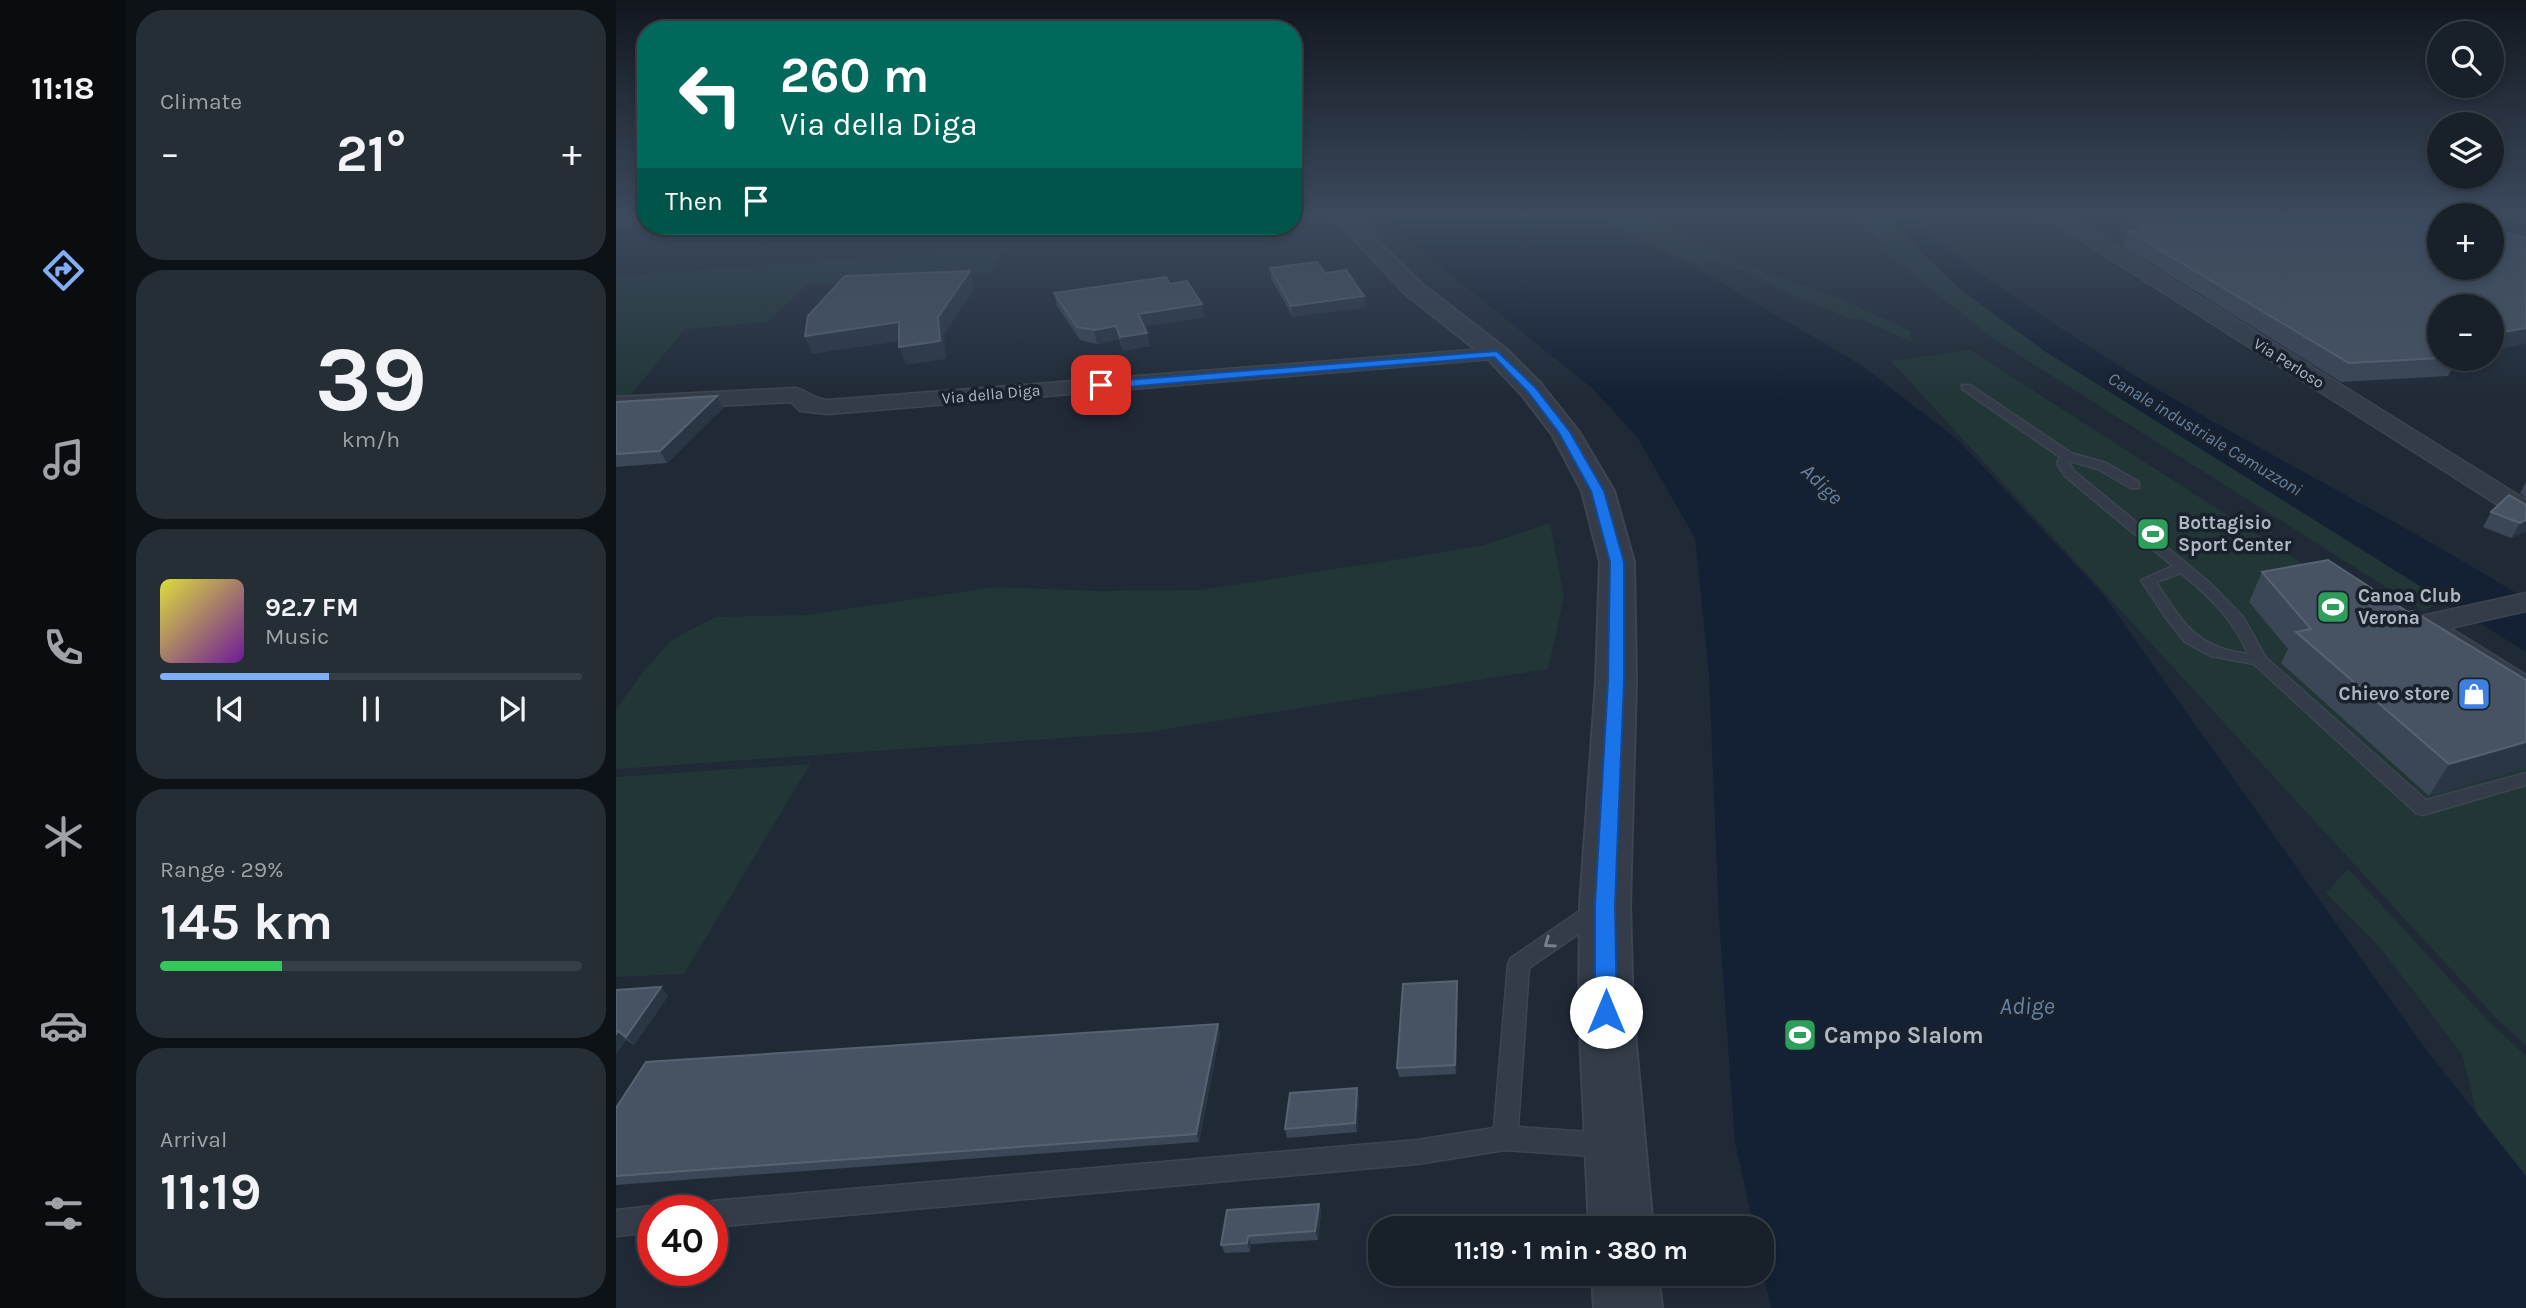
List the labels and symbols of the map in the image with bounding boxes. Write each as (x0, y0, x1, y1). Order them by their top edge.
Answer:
street label: Via Perloso (2250, 334, 2328, 392)
pin (1071, 355, 1131, 415)
water label: Canale industriale Camuzzoni (2104, 367, 2306, 501)
street label: Via della Diga (941, 380, 1041, 408)
water label: Adige (1796, 459, 1848, 510)
place label: Bottagisio Sport Center (2178, 512, 2292, 556)
sports icon: Bottagisio Sport Center (2134, 515, 2172, 553)
place label: Canoa Club Verona (2358, 585, 2461, 629)
sports icon: Canoa Club Verona (2314, 588, 2352, 626)
shop icon: Chievo store (2455, 675, 2493, 713)
place label: Chievo store (2339, 683, 2450, 705)
one-way arrow (1544, 935, 1557, 947)
position arrow (1569, 975, 1643, 1049)
water label: Adige (1999, 992, 2055, 1020)
sports icon: Campo Slalom (1781, 1016, 1819, 1054)
place label: Campo Slalom (1824, 1022, 1984, 1049)
speed limit sign: 40 (637, 1195, 728, 1286)

